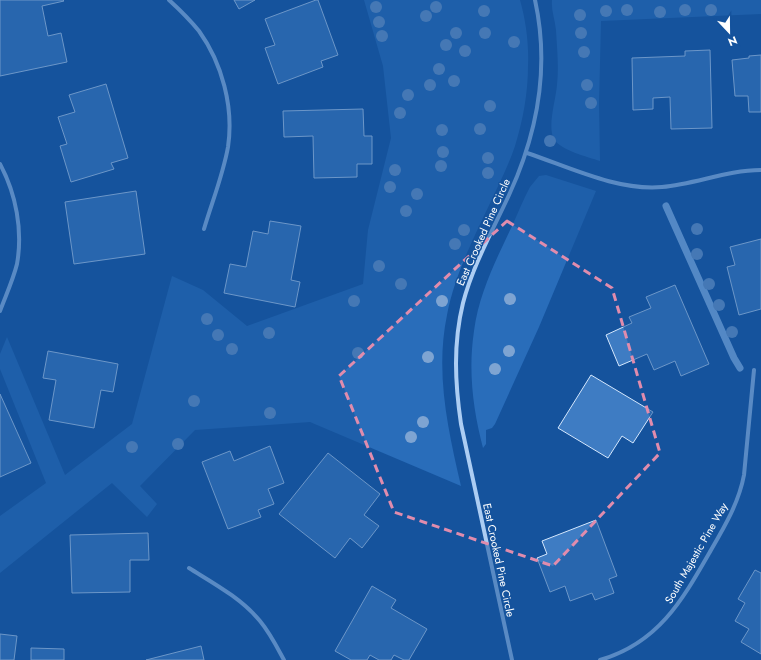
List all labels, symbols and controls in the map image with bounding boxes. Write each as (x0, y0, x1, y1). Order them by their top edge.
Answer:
north arrow (709, 12, 749, 52)
text: N (726, 32, 740, 50)
street label: East Crooked Pine Circle (452, 176, 514, 288)
street label: South Majestic Pine Way (661, 499, 732, 606)
street label: East Crooked Pine Circle (479, 502, 519, 619)

